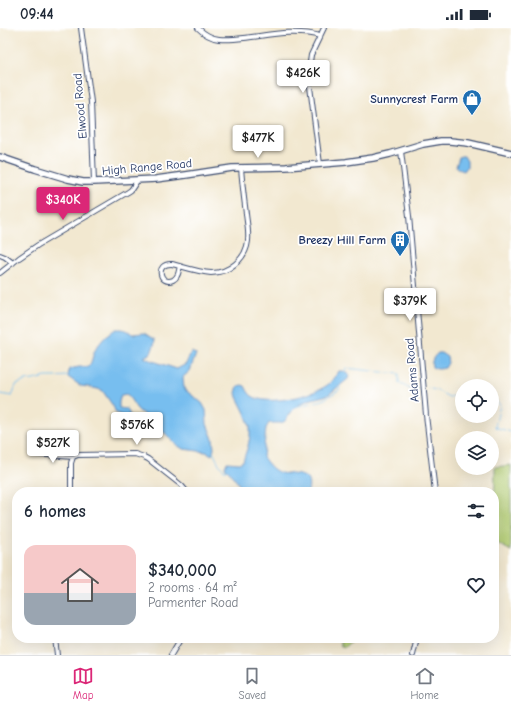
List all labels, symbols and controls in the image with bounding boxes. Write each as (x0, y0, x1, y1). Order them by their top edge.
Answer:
text: 09:44 (20, 5, 54, 23)
pin: $426K (275, 60, 331, 94)
text: $426K (286, 65, 320, 80)
street label: Elwood Road (70, 73, 90, 139)
shop icon: Sunnycrest Farm (461, 88, 483, 116)
place label: Sunnycrest Farm (370, 92, 458, 106)
pin: $477K (230, 125, 286, 159)
text: $477K (242, 130, 274, 145)
street label: High Range Road (101, 156, 193, 178)
pin: $340K (35, 187, 91, 221)
text: $340K (45, 192, 81, 207)
building icon: Breezy Hill Farm (389, 229, 411, 257)
place label: Breezy Hill Farm (299, 233, 386, 247)
pin: $379K (382, 288, 438, 322)
text: $379K (393, 293, 427, 308)
street label: Adams Road (402, 337, 422, 403)
map controls (455, 379, 499, 475)
button: locate (455, 379, 499, 423)
pin: $576K (109, 412, 165, 446)
text: $576K (120, 417, 154, 432)
pin: $527K (25, 430, 81, 464)
button: layers (455, 431, 499, 475)
text: $527K (36, 435, 70, 450)
icon: filters (465, 500, 487, 522)
text: 6 homes (24, 502, 86, 521)
icon: home (56, 561, 104, 609)
text: $340,000 (148, 561, 217, 580)
icon: heart (465, 574, 487, 596)
text: 2 rooms · 64 m² (148, 580, 237, 595)
text: Parmenter Road (148, 595, 238, 610)
tab: Map (72, 665, 94, 702)
tab: Saved (239, 665, 266, 702)
tab: Home (410, 665, 439, 702)

